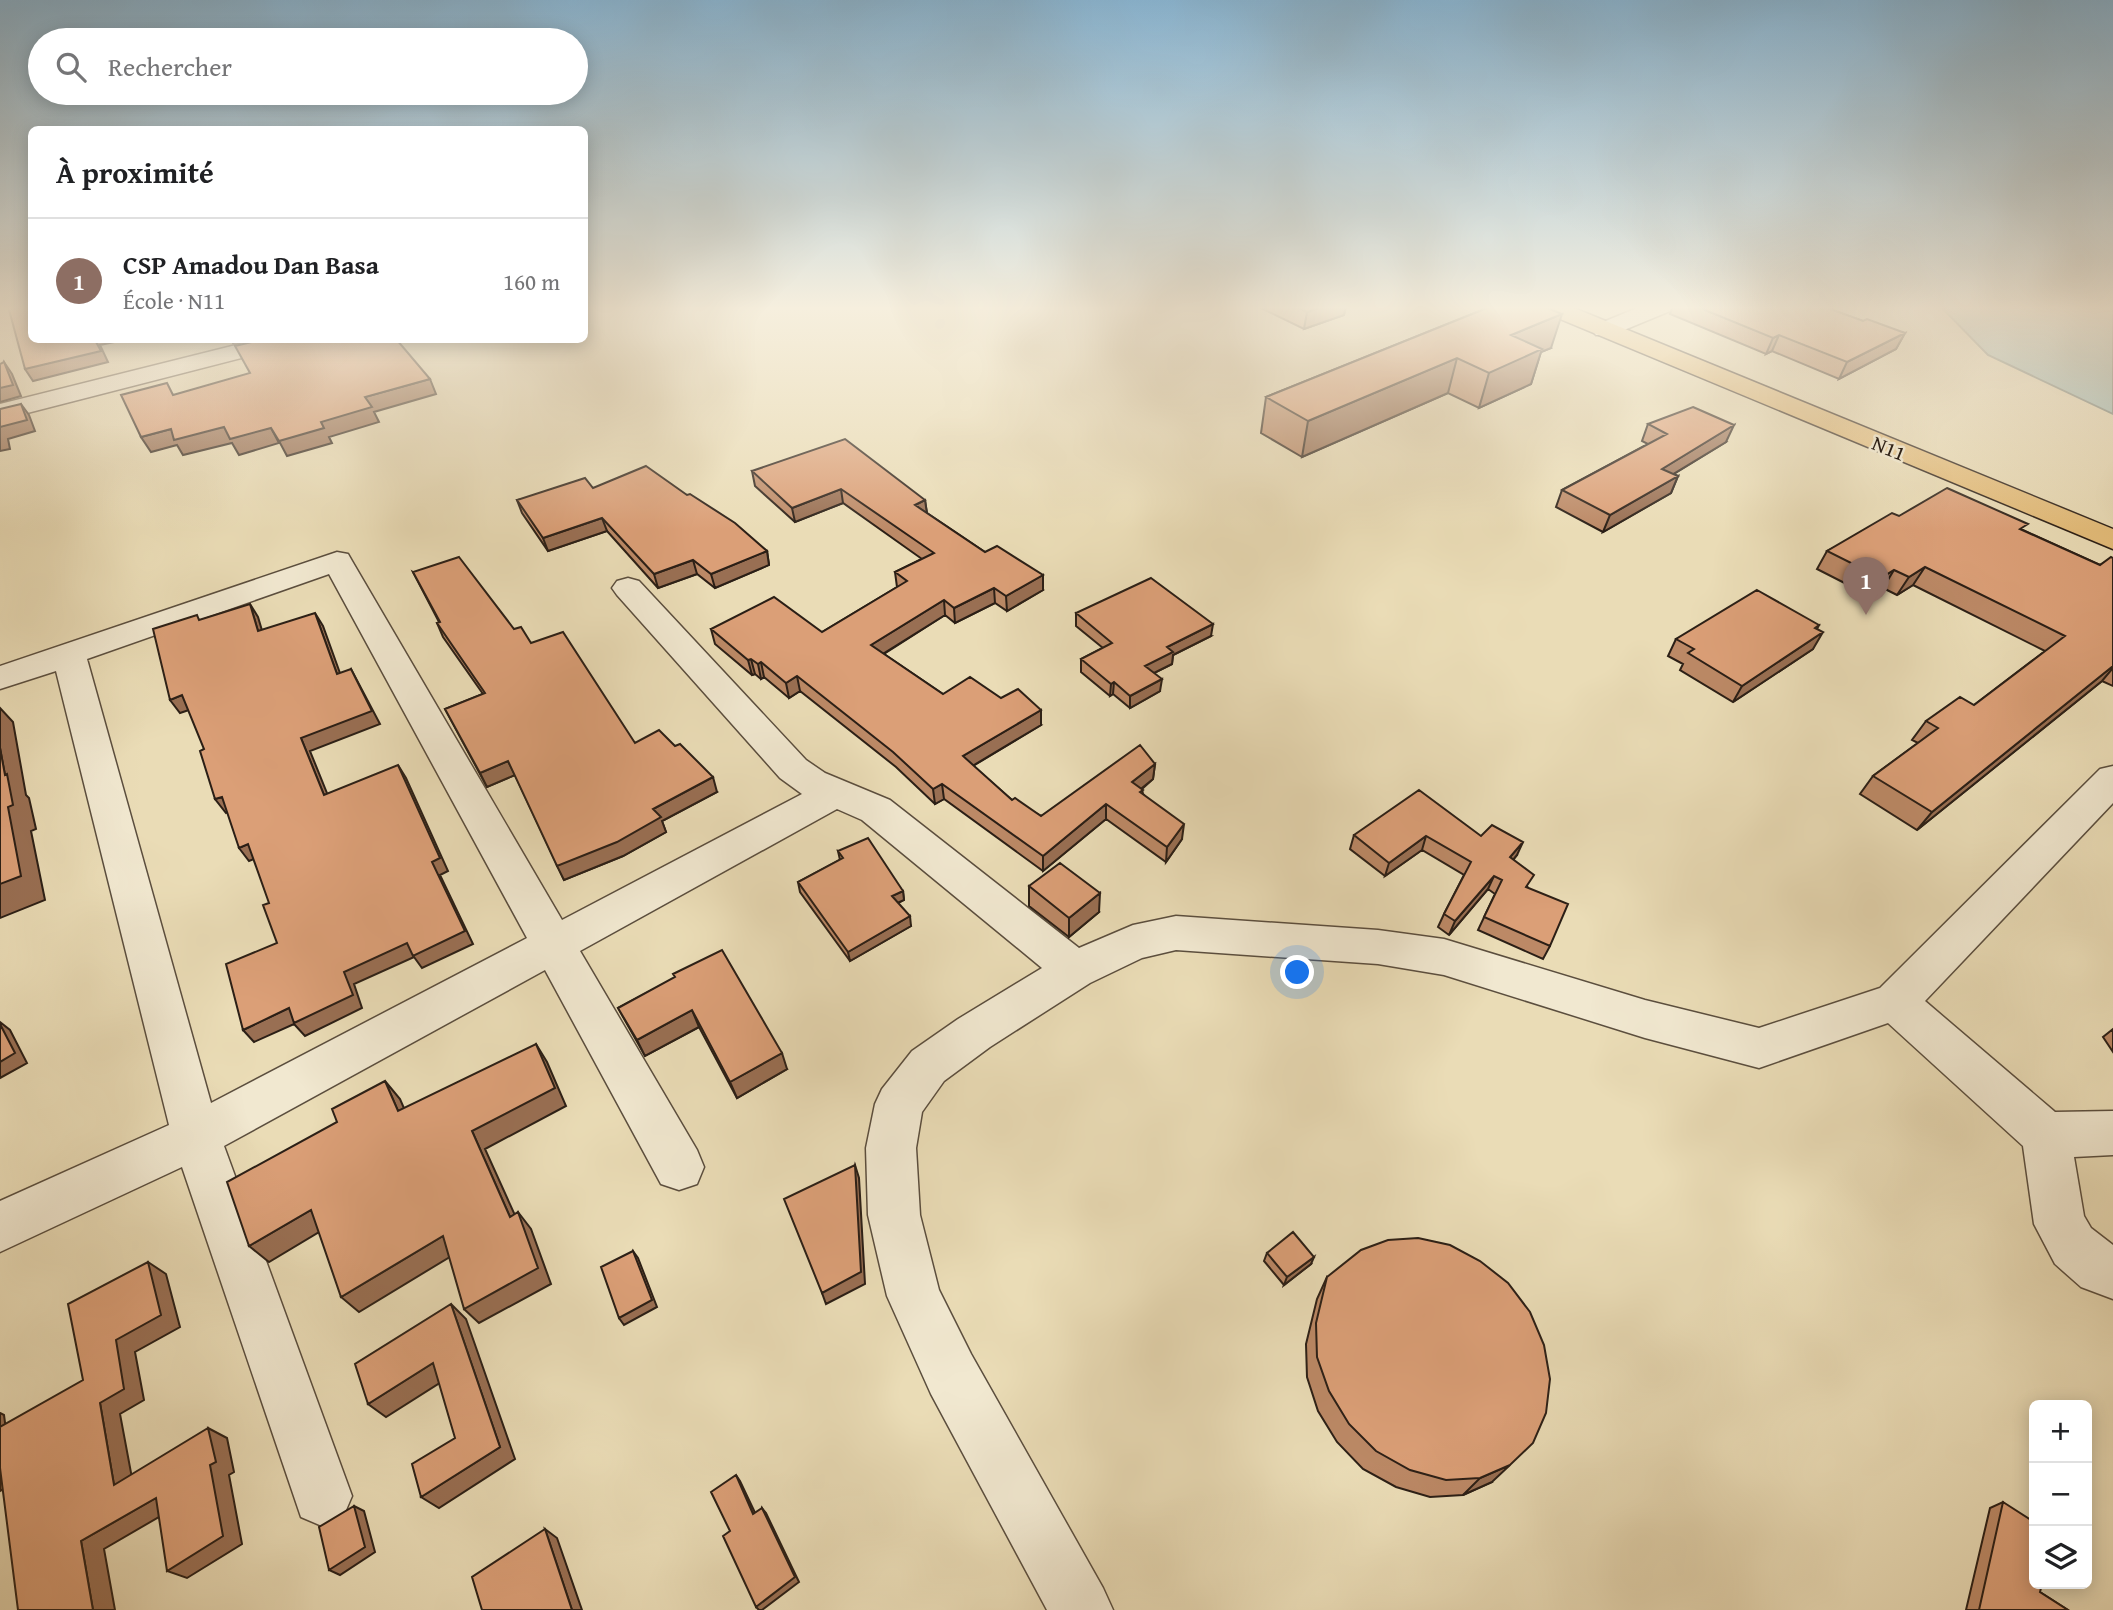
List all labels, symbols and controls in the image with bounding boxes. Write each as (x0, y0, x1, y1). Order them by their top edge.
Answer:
search box (28, 28, 588, 105)
text: Rechercher (108, 47, 232, 86)
icon: search (52, 48, 90, 86)
text: À proximité (56, 150, 214, 194)
text: CSP Amadou Dan Basa (123, 245, 379, 284)
text: 1 (73, 265, 85, 298)
text: 160 m (503, 265, 560, 298)
text: École · N11 (123, 284, 225, 317)
street label: N11 (1867, 427, 1911, 469)
pin: 1 (1843, 557, 1889, 615)
your location (1280, 955, 1314, 989)
map controls (2029, 1400, 2092, 1589)
button: + (2029, 1400, 2092, 1463)
button: − (2029, 1463, 2092, 1526)
button: layers (2029, 1526, 2092, 1589)

